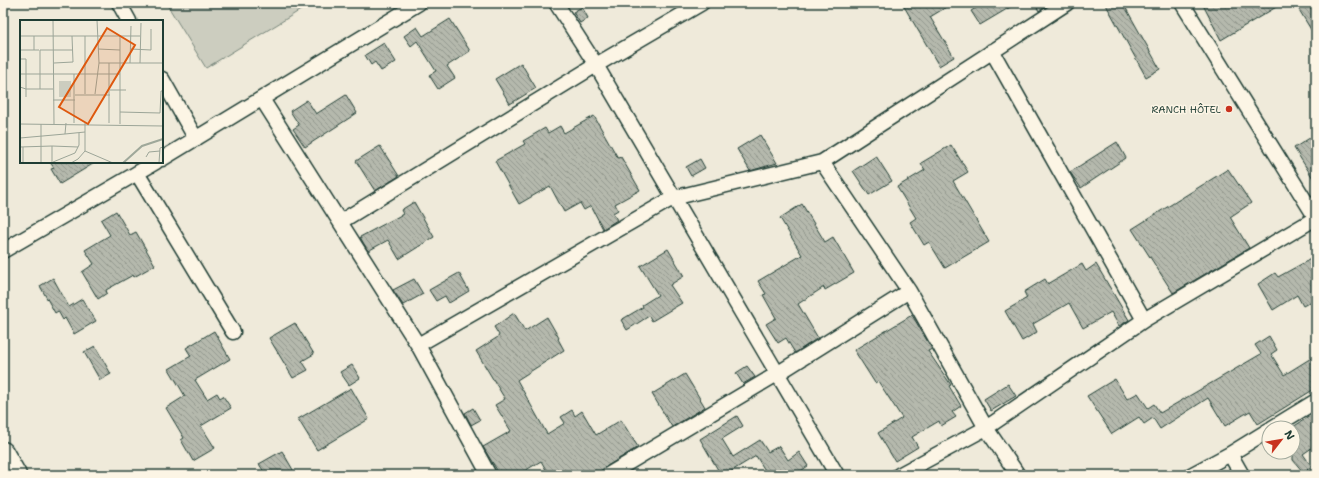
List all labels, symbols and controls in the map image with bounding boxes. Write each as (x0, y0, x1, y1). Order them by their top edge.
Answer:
inset map (20, 20, 163, 163)
place label: RANCH HÔTEL (1151, 103, 1221, 116)
marker: RANCH HÔTEL (1224, 104, 1234, 114)
north arrow (1261, 420, 1301, 460)
text: N (1280, 428, 1298, 443)

